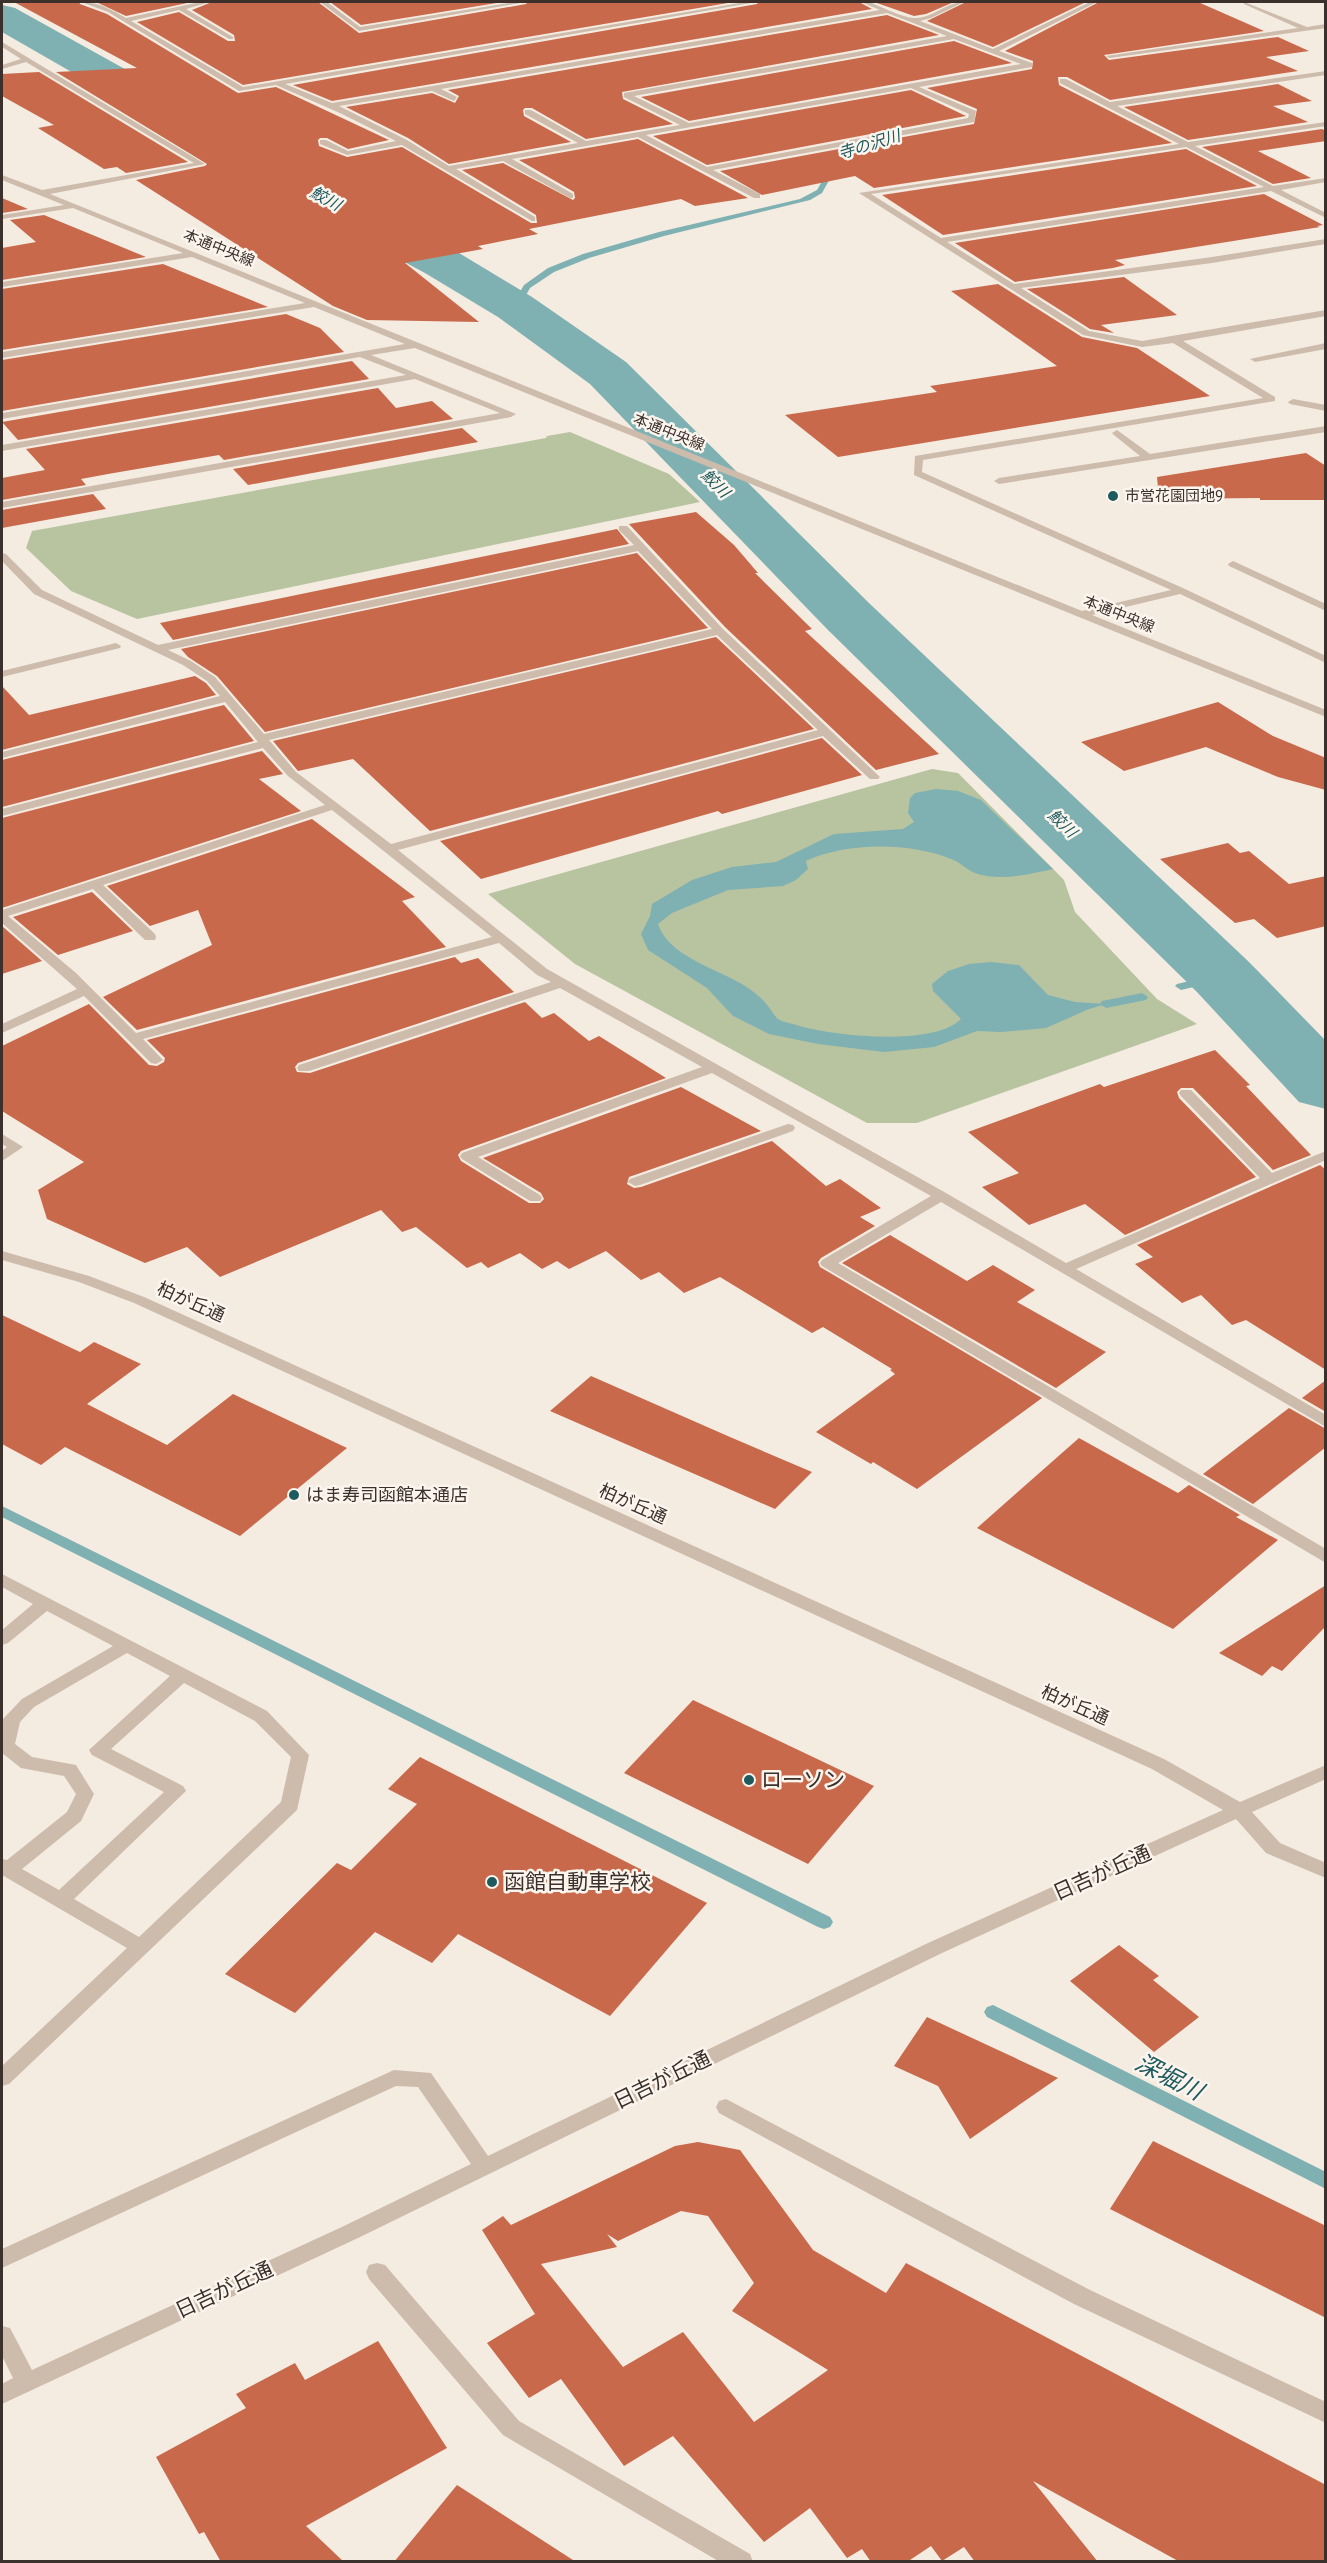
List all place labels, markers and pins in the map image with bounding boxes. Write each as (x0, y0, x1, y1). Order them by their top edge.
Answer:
place label: 市営花園団地9 (1125, 486, 1223, 505)
marker: 市営花園団地9 (1106, 489, 1120, 503)
place label: はま寿司函館本通店 (306, 1483, 468, 1506)
marker: はま寿司函館本通店 (287, 1488, 301, 1502)
place label: ローソン (761, 1766, 845, 1793)
marker: ローソン (742, 1773, 756, 1787)
place label: 函館自動車学校 (504, 1868, 651, 1895)
marker: 函館自動車学校 (485, 1875, 499, 1889)

